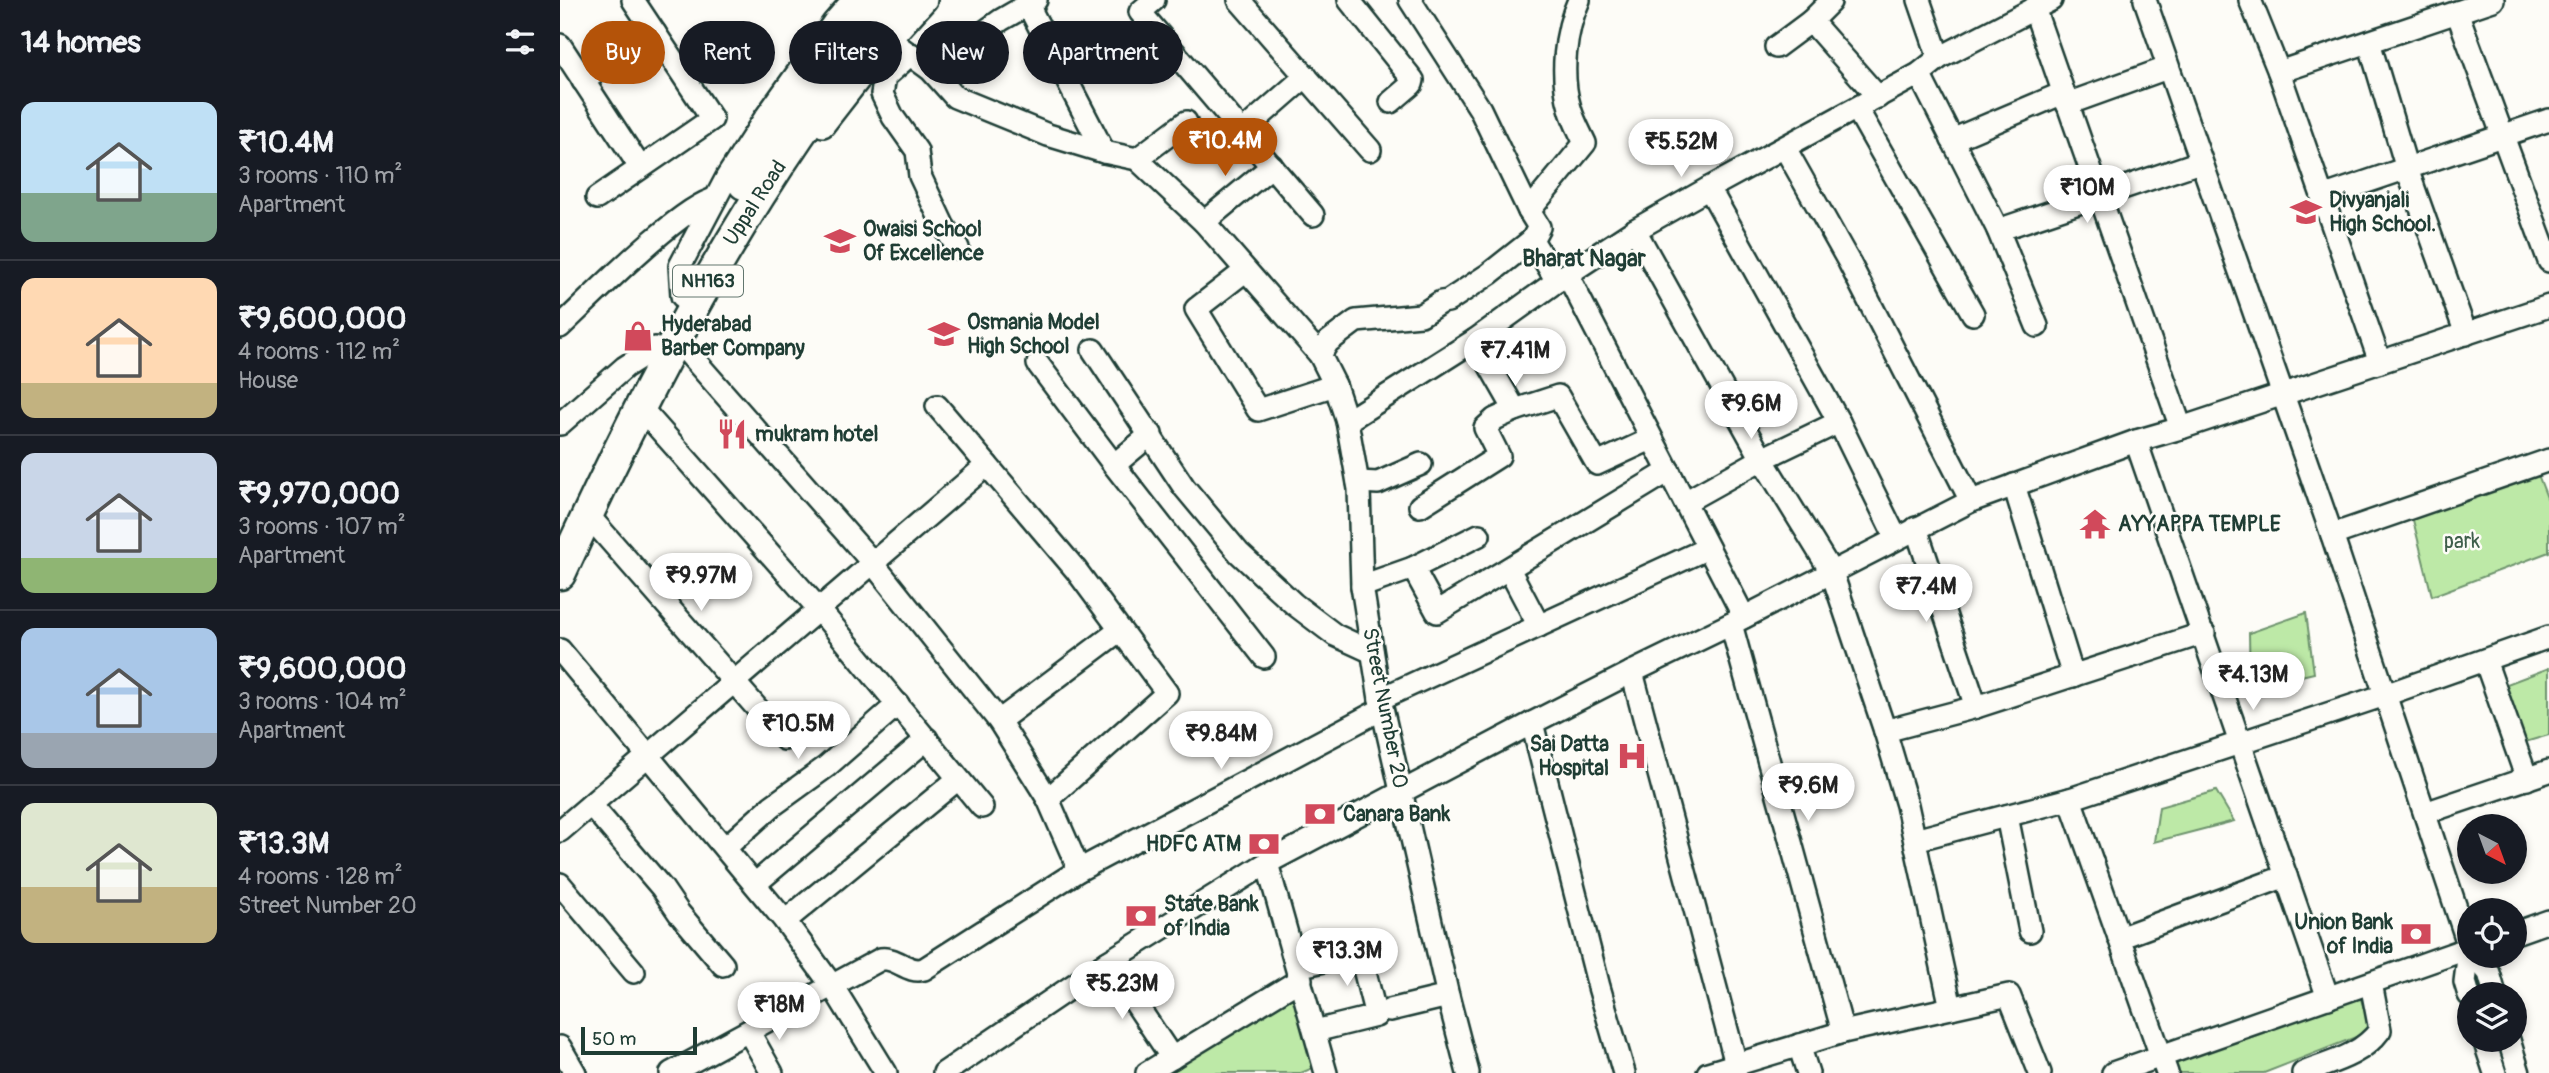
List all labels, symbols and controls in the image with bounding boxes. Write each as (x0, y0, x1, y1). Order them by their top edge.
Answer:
chip: Buy (581, 21, 665, 84)
chip: Rent (679, 21, 775, 84)
chip: Filters (789, 21, 902, 84)
chip: New (916, 21, 1009, 84)
chip: Apartment (1023, 21, 1183, 84)
icon: filters (501, 23, 539, 61)
text: 14 homes (21, 24, 141, 61)
pin: ₹10.4M (1168, 118, 1282, 178)
pin: ₹5.52M (1624, 120, 1738, 179)
text: ₹10.4M (238, 124, 334, 161)
text: ₹10.4M (1188, 126, 1262, 155)
text: ₹5.52M (1644, 127, 1718, 156)
icon: home (77, 130, 161, 214)
street label: Uppal Road (717, 155, 793, 251)
text: 3 rooms · 110 m² (238, 161, 402, 190)
pin: ₹10M (2046, 166, 2128, 225)
text: ₹10M (2059, 173, 2115, 202)
place label: Divyanjali High School. (2329, 187, 2436, 238)
text: Apartment (238, 190, 345, 219)
school or university icon: Divyanjali High School. (2289, 195, 2323, 229)
place label: Owaisi School Of Excellence (863, 216, 984, 267)
school or university icon: Owaisi School Of Excellence (823, 224, 857, 258)
district label: Bharat Nagar (1522, 244, 1647, 273)
road number: NH163 (673, 266, 743, 296)
text: ₹9,600,000 (238, 300, 407, 337)
icon: home (77, 306, 161, 390)
place label: Osmania Model High School (967, 309, 1100, 360)
place label: Hyderabad Barber Company (661, 311, 805, 362)
school or university icon: Osmania Model High School (927, 317, 961, 351)
shop icon: Hyderabad Barber Company (621, 319, 655, 353)
pin: ₹7.41M (1458, 328, 1572, 388)
text: ₹7.41M (1480, 336, 1550, 365)
text: 4 rooms · 112 m² (238, 337, 400, 366)
text: House (238, 366, 298, 395)
pin: ₹9.6M (1702, 382, 1800, 441)
text: ₹9.6M (1721, 389, 1781, 418)
restaurant icon: mukram hotel (715, 417, 749, 451)
place label: mukram hotel (755, 421, 878, 448)
text: ₹9,970,000 (238, 475, 400, 512)
icon: home (77, 481, 161, 565)
temple icon: AYYAPPA TEMPLE (2078, 507, 2112, 541)
place label: AYYAPPA TEMPLE (2118, 511, 2281, 538)
text: 3 rooms · 107 m² (238, 512, 406, 541)
park label: park (2444, 528, 2480, 555)
text: Apartment (238, 541, 345, 570)
pin: ₹9.97M (644, 554, 758, 613)
text: ₹9.97M (665, 561, 737, 590)
pin: ₹7.4M (1877, 564, 1975, 624)
text: ₹7.4M (1896, 572, 1956, 601)
street label: Street Number 20 (1356, 625, 1414, 791)
text: ₹9,600,000 (238, 650, 407, 687)
pin: ₹4.13M (2196, 652, 2310, 712)
icon: home (77, 656, 161, 740)
text: ₹4.13M (2218, 660, 2288, 689)
text: 3 rooms · 104 m² (238, 687, 407, 716)
pin: ₹10.5M (741, 702, 855, 761)
text: ₹10.5M (762, 709, 834, 738)
pin: ₹9.84M (1164, 712, 1278, 771)
text: Apartment (238, 716, 345, 745)
text: ₹9.84M (1185, 719, 1257, 748)
place label: Sai Datta Hospital (1530, 731, 1609, 782)
hospital icon: Sai Datta Hospital (1615, 739, 1649, 773)
pin: ₹9.6M (1759, 764, 1857, 823)
text: ₹9.6M (1778, 771, 1838, 800)
bank icon: Canara Bank (1303, 797, 1337, 831)
place label: Canara Bank (1343, 801, 1450, 828)
north arrow (2457, 814, 2527, 884)
map controls (2457, 814, 2527, 1052)
text: ₹13.3M (238, 825, 329, 862)
bank icon: HDFC ATM (1247, 827, 1281, 861)
icon: home (77, 831, 161, 915)
place label: HDFC ATM (1146, 831, 1241, 858)
text: 4 rooms · 128 m² (238, 862, 403, 891)
text: Street Number 20 (238, 891, 417, 920)
place label: State Bank of India (1163, 891, 1259, 942)
button: locate (2457, 898, 2527, 968)
bank icon: State Bank of India (1124, 899, 1158, 933)
place label: Union Bank of India (2294, 909, 2393, 960)
bank icon: Union Bank of India (2399, 917, 2433, 951)
pin: ₹13.3M (1290, 928, 1404, 988)
text: ₹13.3M (1312, 936, 1382, 965)
pin: ₹5.23M (1065, 962, 1179, 1021)
text: ₹5.23M (1086, 969, 1158, 998)
pin: ₹18M (738, 982, 820, 1042)
button: layers (2457, 982, 2527, 1052)
text: ₹18M (754, 990, 804, 1019)
scale bar (581, 1024, 696, 1056)
text: 50 m (592, 1027, 636, 1051)

